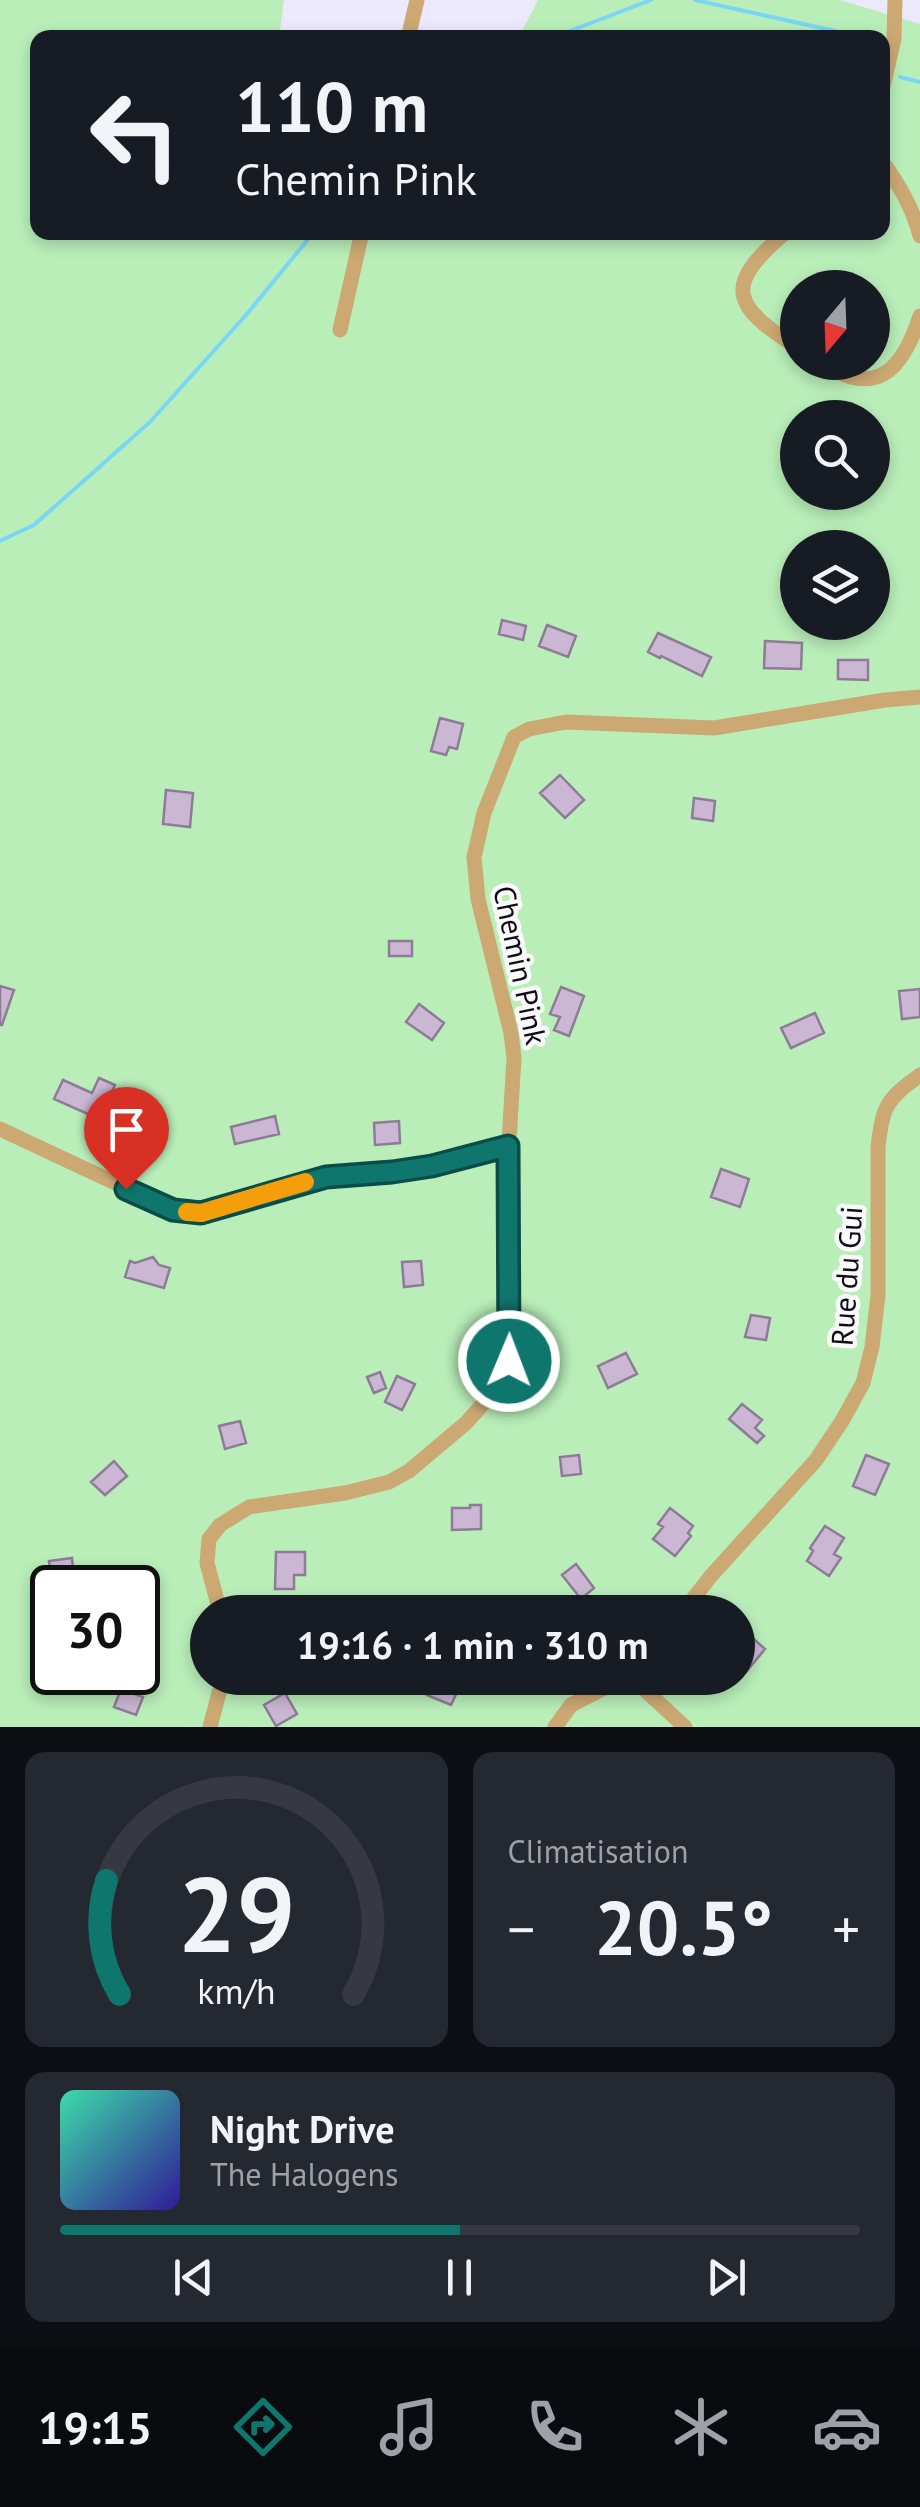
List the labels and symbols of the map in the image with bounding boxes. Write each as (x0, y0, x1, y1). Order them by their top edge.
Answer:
north arrow (780, 270, 890, 380)
street label: Chemin Pink (485, 882, 557, 1048)
pin (84, 1087, 169, 1190)
street label: Rue du Gui (822, 1205, 870, 1347)
position arrow (457, 1309, 561, 1413)
speed limit sign: 30 (30, 1565, 160, 1695)

